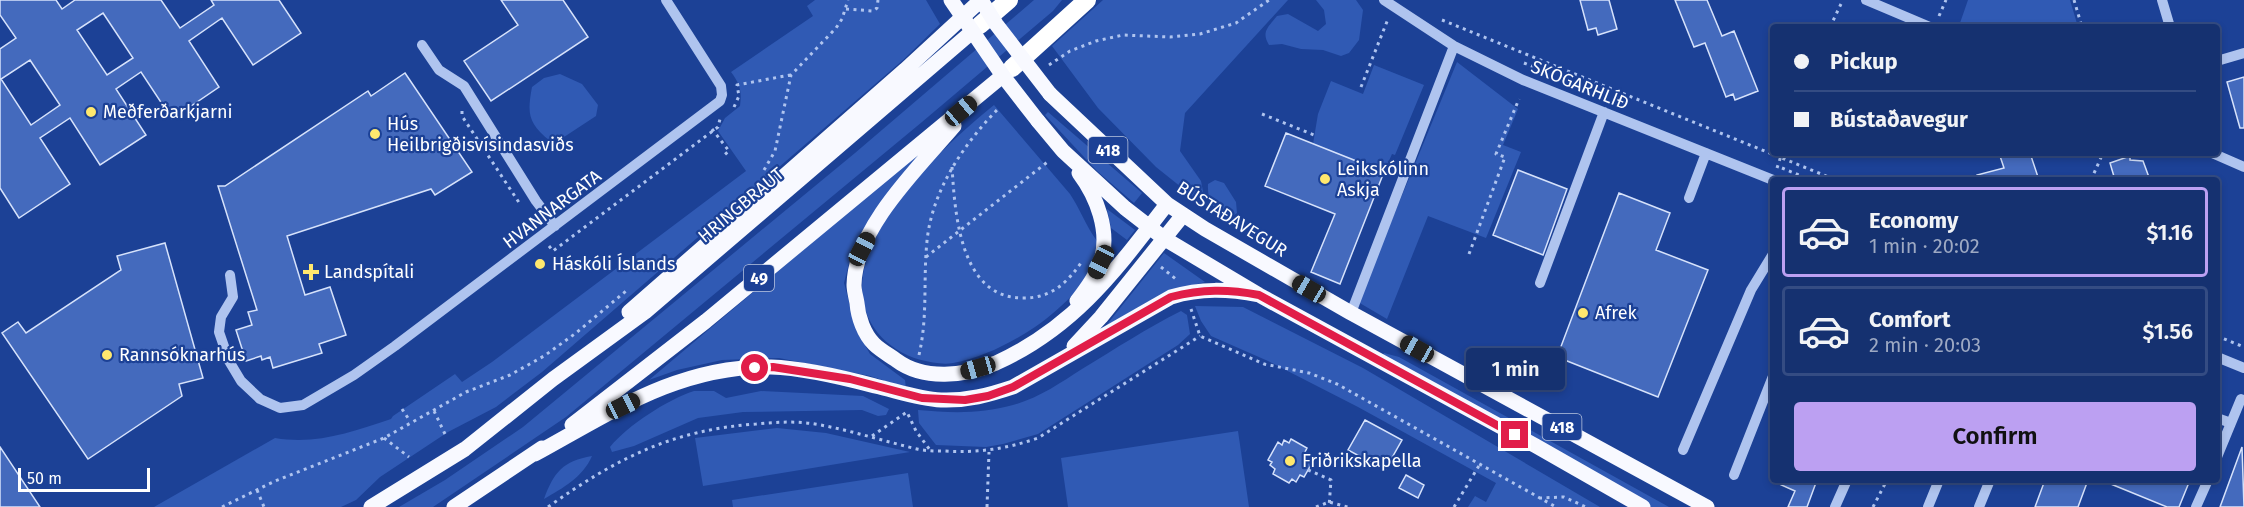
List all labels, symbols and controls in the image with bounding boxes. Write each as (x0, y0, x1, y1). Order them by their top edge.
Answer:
text: Pickup (1830, 48, 1898, 75)
street label: SKÓGARHLÍÐ (1528, 54, 1632, 115)
car (941, 93, 981, 129)
place label: Meðferðarkjarni (103, 101, 233, 123)
marker: Meðferðarkjarni (84, 105, 98, 119)
text: Bústaðavegur (1830, 106, 1968, 133)
place label: Hús Heilbrigðisvísindasviðs (387, 113, 574, 156)
marker: Hús Heilbrigðisvísindasviðs (368, 127, 382, 141)
road number: 418 (1088, 137, 1128, 163)
place label: Leikskólinn Askja (1337, 158, 1429, 201)
street label: HRINGBRAUT (694, 162, 789, 247)
street label: HVANNARGATA (498, 164, 606, 253)
marker: Leikskólinn Askja (1318, 172, 1332, 186)
street label: BÚSTAÐAVEGUR (1173, 175, 1292, 262)
icon: car (1797, 205, 1851, 259)
text: Economy (1869, 207, 1958, 234)
text: $1.16 (2146, 219, 2193, 246)
car (846, 229, 878, 269)
text: 1 min · 20:02 (1869, 234, 1980, 258)
car (1085, 242, 1117, 282)
place label: Háskóli Íslands (552, 252, 675, 275)
marker: Háskóli Íslands (533, 257, 547, 271)
place label: Landspítali (324, 261, 414, 283)
marker: Landspítali (302, 263, 320, 281)
road number: 49 (744, 265, 774, 291)
car (1289, 272, 1329, 306)
place label: Afrek (1595, 302, 1638, 324)
icon: car (1797, 304, 1851, 358)
marker: Afrek (1576, 306, 1590, 320)
text: Comfort (1869, 306, 1950, 333)
text: $1.56 (2142, 318, 2193, 345)
car (1397, 332, 1437, 366)
text: 2 min · 20:03 (1869, 333, 1981, 357)
place label: Rannsóknarhús (119, 344, 245, 366)
marker: Rannsóknarhús (100, 348, 114, 362)
callout: 1 min (1466, 348, 1564, 390)
route start (741, 354, 768, 381)
car (958, 354, 998, 382)
text: 1 min (1491, 357, 1540, 381)
car (603, 390, 643, 422)
button: Confirm (1794, 402, 2196, 471)
road number: 418 (1542, 414, 1582, 440)
route end (1501, 421, 1528, 448)
place label: Friðrikskapella (1302, 450, 1422, 472)
marker: Friðrikskapella (1283, 454, 1297, 468)
scale bar (18, 465, 150, 492)
text: 50 m (27, 469, 62, 488)

